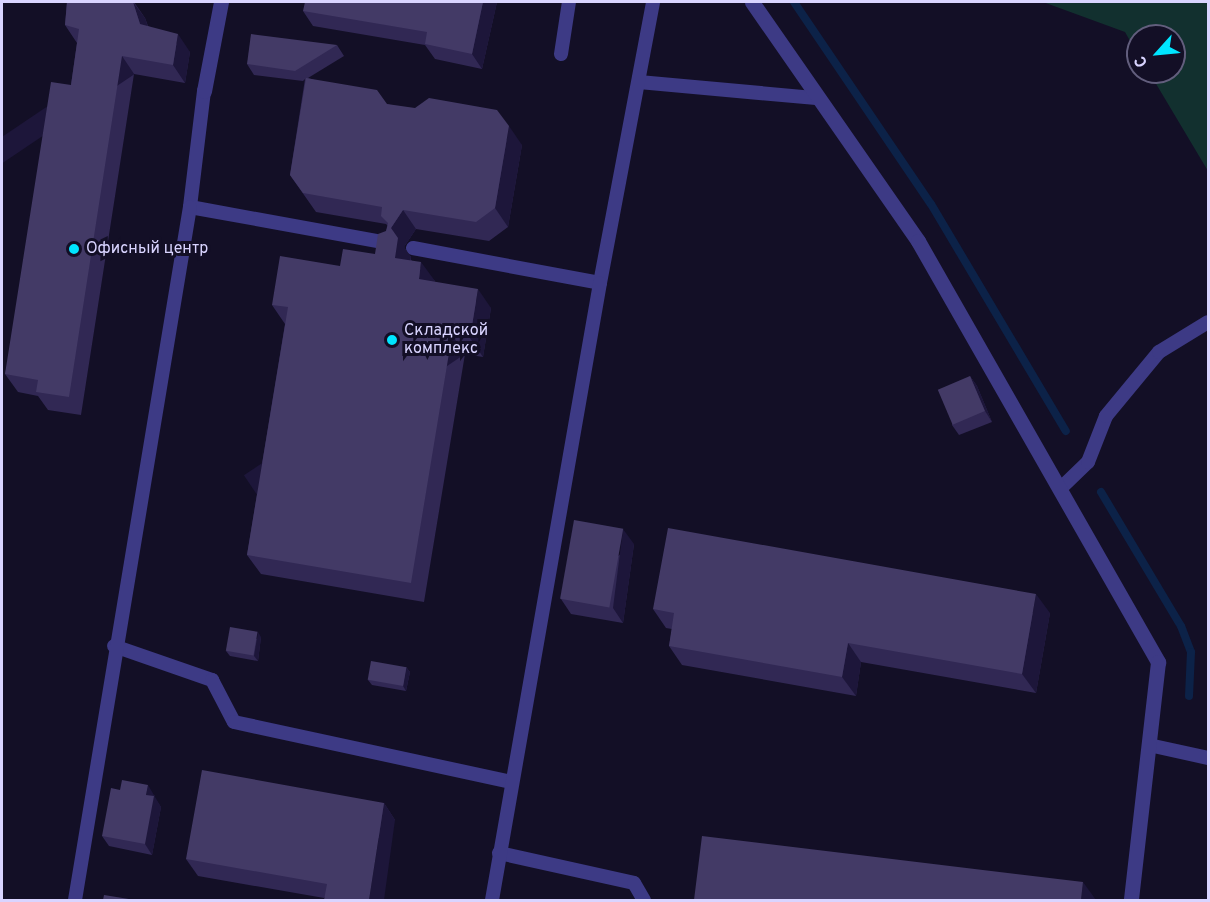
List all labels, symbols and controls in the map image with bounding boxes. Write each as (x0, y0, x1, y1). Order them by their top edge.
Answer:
north arrow (1126, 24, 1186, 84)
text: С (1131, 52, 1153, 70)
place label: Офисный центр (86, 239, 208, 259)
marker: Офисный центр (67, 242, 81, 256)
place label: Складской комплекс (404, 321, 488, 359)
marker: Складской комплекс (385, 333, 399, 347)

